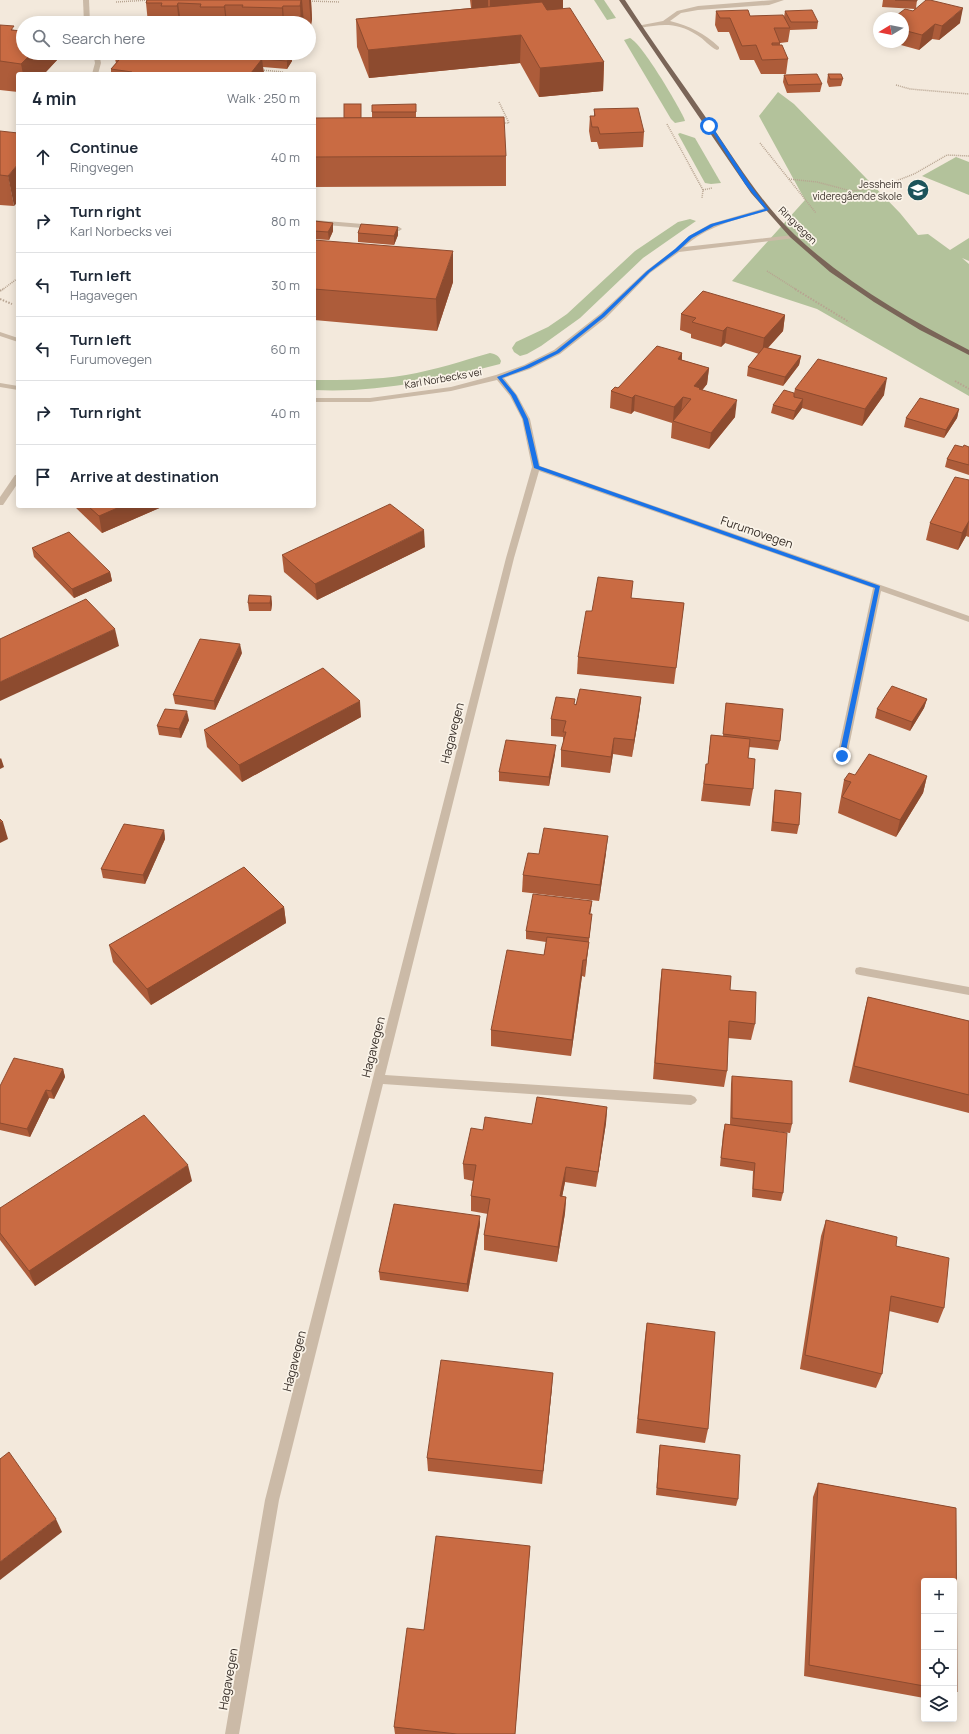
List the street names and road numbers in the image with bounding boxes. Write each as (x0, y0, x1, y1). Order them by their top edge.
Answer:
street label: Ringvegen (776, 203, 820, 247)
street label: Karl Norbecks vei (403, 364, 483, 392)
street label: Furumovegen (719, 512, 795, 552)
street label: Hagavegen (436, 701, 468, 765)
street label: Hagavegen (357, 1015, 389, 1079)
street label: Hagavegen (278, 1329, 310, 1393)
street label: Hagavegen (214, 1647, 242, 1711)

